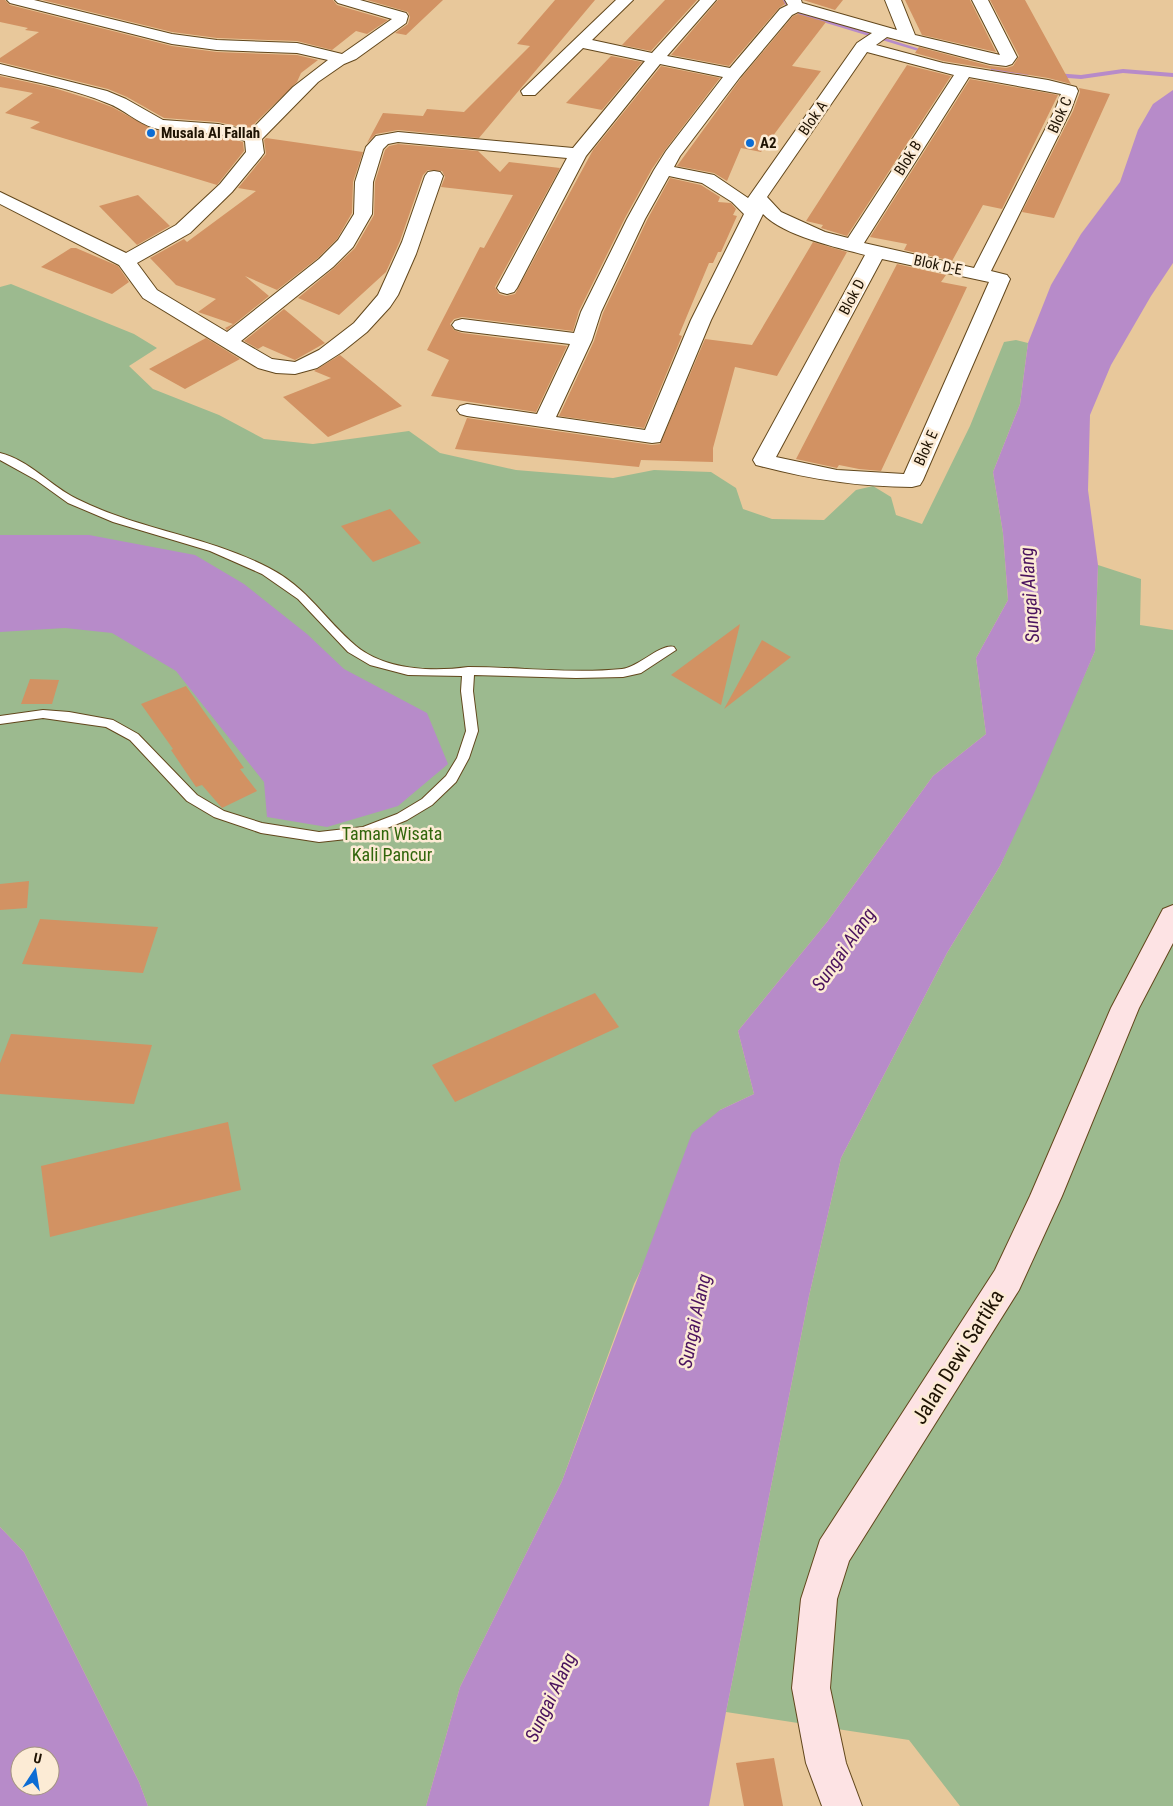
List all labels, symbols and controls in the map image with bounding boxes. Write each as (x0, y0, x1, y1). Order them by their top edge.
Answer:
street label: Blok C (1044, 94, 1076, 136)
street label: Blok A (795, 97, 831, 139)
place label: Musala Al Fallah (161, 124, 260, 142)
marker: Musala Al Fallah (145, 127, 157, 139)
place label: A2 (760, 134, 777, 152)
marker: A2 (744, 137, 756, 149)
street label: Blok B (890, 137, 926, 179)
street label: Blok D-E (912, 251, 964, 279)
street label: Blok D (835, 276, 869, 318)
street label: Blok E (910, 428, 942, 468)
water label: Sungai Alang (1015, 546, 1044, 643)
park label: Taman Wisata Kali Pancur (342, 823, 442, 865)
water label: Sungai Alang (807, 904, 880, 995)
water label: Sungai Alang (673, 1272, 716, 1370)
street label: Jalan Dewi Sartika (907, 1286, 1009, 1428)
water label: Sungai Alang (520, 1649, 581, 1745)
north arrow (10, 1746, 60, 1796)
text: U (32, 1750, 43, 1767)

